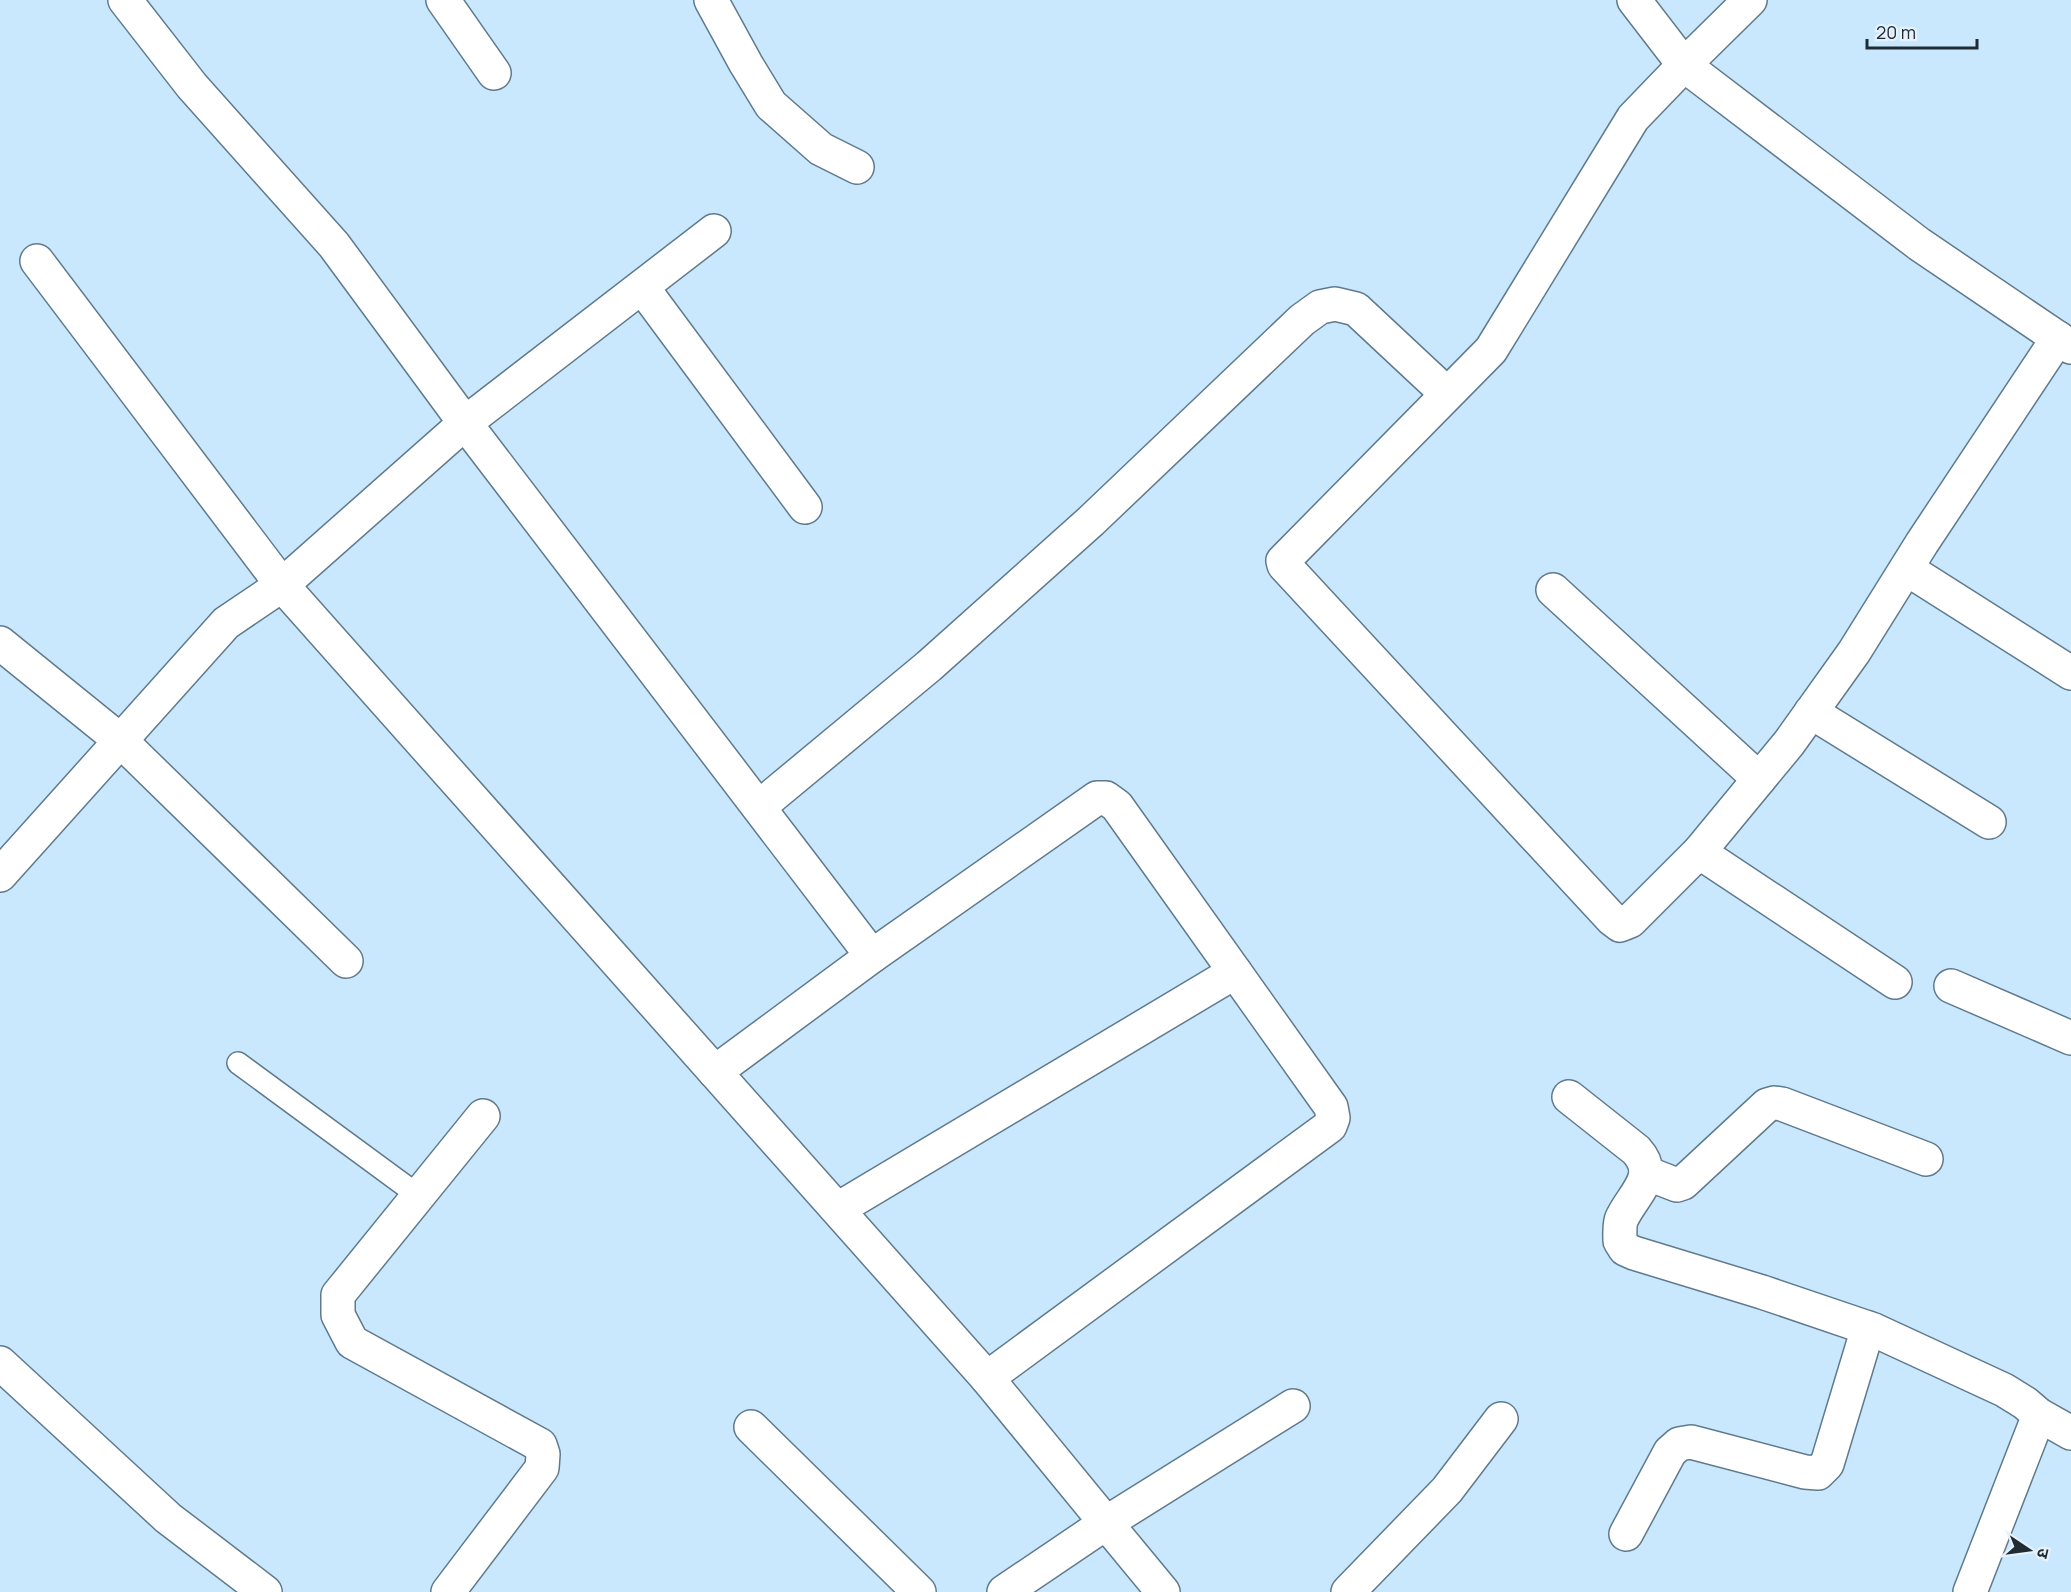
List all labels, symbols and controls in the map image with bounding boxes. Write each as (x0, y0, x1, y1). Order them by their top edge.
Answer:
scale bar (1867, 12, 1976, 50)
text: 20 m (1876, 20, 1916, 44)
north arrow (1999, 1520, 2059, 1580)
text: उ (2032, 1546, 2055, 1561)

